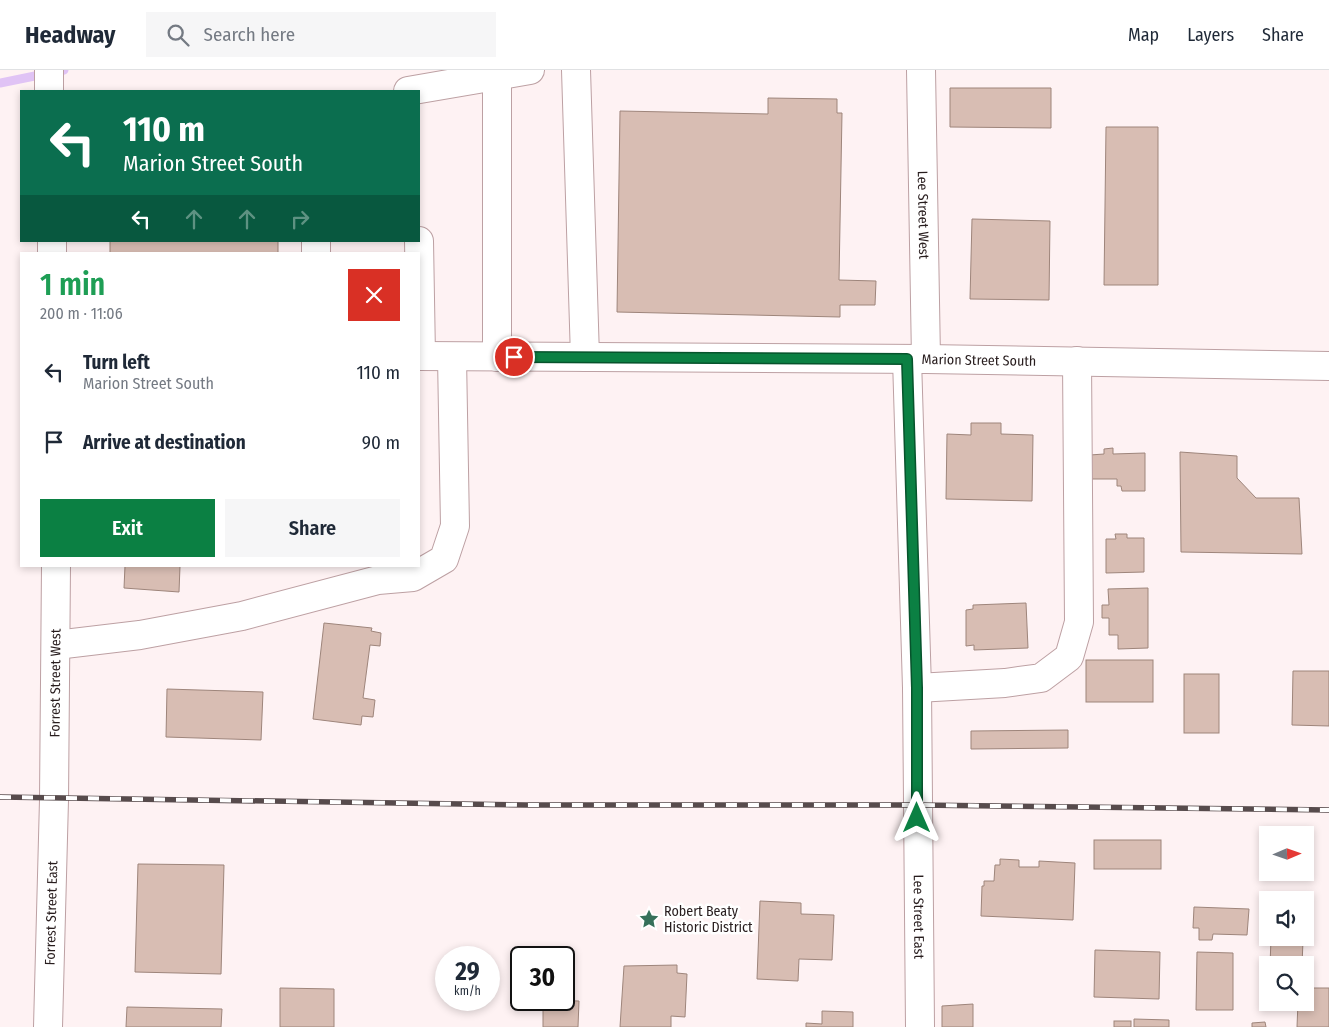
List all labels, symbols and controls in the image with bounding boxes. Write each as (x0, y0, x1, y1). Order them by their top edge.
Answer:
search box (146, 12, 496, 57)
text: Headway (25, 21, 116, 49)
icon: search (164, 21, 192, 49)
text: Search here (204, 23, 295, 46)
text: Map (1128, 24, 1159, 46)
text: Layers (1187, 24, 1234, 46)
text: Share (1262, 24, 1304, 46)
text: 110 m (123, 108, 205, 150)
icon: left (40, 110, 105, 175)
text: Marion Street South (123, 150, 303, 177)
street label: Lee Street West (914, 171, 933, 260)
icon: left (127, 205, 155, 233)
icon: ahead (180, 205, 208, 233)
icon: ahead (233, 205, 261, 233)
icon: right (286, 205, 314, 233)
text: 1 min (40, 267, 105, 303)
button: close (348, 269, 400, 321)
text: 200 m · 11:06 (40, 304, 123, 323)
pin (493, 336, 535, 378)
icon: arrive (500, 343, 528, 371)
street label: Marion Street South (921, 350, 1036, 369)
text: Turn left (83, 351, 150, 374)
icon: left (40, 358, 68, 386)
text: 110 m (356, 361, 400, 384)
text: Marion Street South (83, 374, 214, 393)
icon: arrive (40, 428, 68, 456)
text: Arrive at destination (83, 431, 246, 454)
text: 90 m (362, 431, 400, 454)
button: Exit (40, 499, 215, 557)
button: Share (225, 499, 400, 557)
street label: Forrest Street West (46, 628, 64, 738)
position arrow (890, 791, 942, 843)
north arrow (1259, 826, 1314, 881)
map controls (1259, 826, 1314, 1011)
street label: Forrest Street East (41, 860, 61, 966)
street label: Lee Street East (910, 874, 928, 960)
button: sound (1259, 891, 1314, 946)
place label: Robert Beaty Historic District (664, 903, 753, 936)
place icon: Robert Beaty Historic District (638, 908, 660, 930)
speed limit sign: 30 (510, 946, 575, 1011)
button: search (1259, 956, 1314, 1011)
text: 29 (455, 957, 480, 987)
text: km/h (454, 984, 481, 998)

